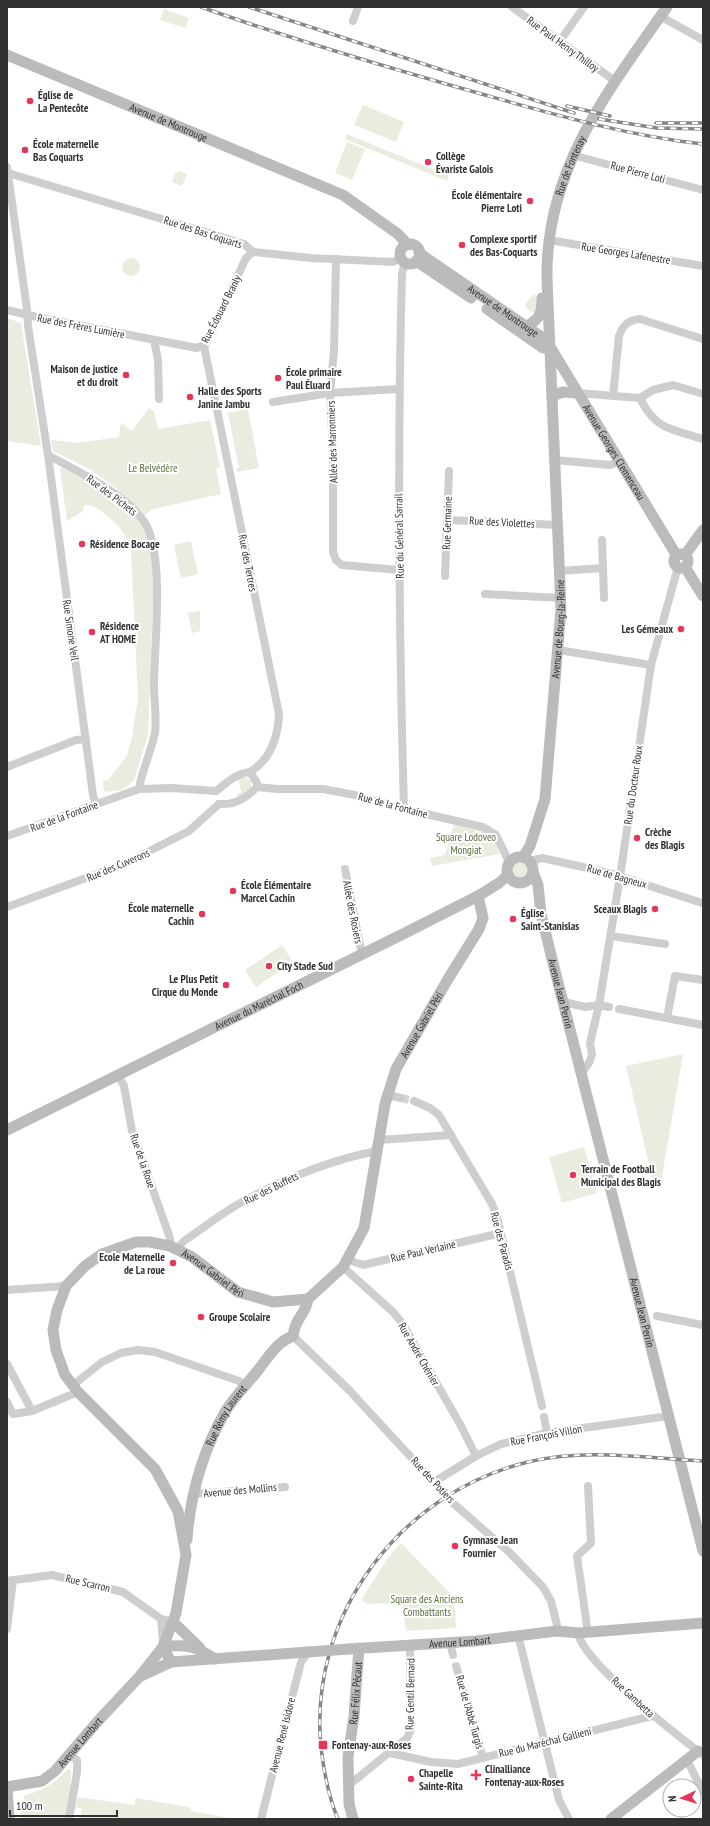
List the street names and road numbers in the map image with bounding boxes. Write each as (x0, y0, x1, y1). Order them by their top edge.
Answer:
street label: Rue Paul Henry Thilloy (524, 13, 603, 75)
street label: Avenue de Montrouge (127, 100, 210, 145)
street label: Rue de Fontenay (552, 133, 589, 197)
street label: Rue Pierre Loti (609, 158, 667, 186)
street label: Rue des Bas Coquarts (162, 213, 244, 251)
street label: Rue Georges Lafenestre (581, 239, 672, 267)
street label: Rue Édouard Branly (198, 272, 245, 345)
street label: Avenue de Montrouge (465, 281, 542, 340)
street label: Rue des Frères Lumière (36, 311, 126, 341)
street label: Allée des Marronniers (324, 400, 340, 483)
street label: Avenue Georges Clemenceau (580, 402, 648, 503)
street label: Rue des Pichets (84, 471, 140, 519)
street label: Rue du Général Sarrail (391, 493, 407, 579)
street label: Rue Germaine (439, 496, 455, 550)
street label: Rue des Violettes (469, 513, 535, 531)
street label: Rue des Tertres (236, 533, 260, 593)
street label: Avenue de Bourg-la-Reine (548, 579, 568, 679)
street label: Rue Simone Veil (60, 599, 82, 662)
street label: Rue du Docteur Roux (621, 744, 646, 825)
street label: Rue de la Fontaine (357, 789, 430, 821)
street label: Rue de la Fontaine (28, 797, 100, 835)
street label: Rue des Cuverons (84, 845, 152, 885)
street label: Rue de Bagneux (585, 861, 649, 891)
street label: Allée des Rosiers (340, 879, 366, 945)
street label: Avenue Jean Perrin (545, 957, 576, 1030)
street label: Avenue du Maréchal Foch (212, 977, 306, 1033)
street label: Avenue Gabriel Péri (397, 989, 446, 1060)
street label: Rue de la Roue (127, 1132, 159, 1191)
street label: Rue des Buffets (241, 1169, 301, 1207)
street label: Rue des Paradis (488, 1210, 517, 1272)
street label: Rue Paul Verlaine (389, 1237, 457, 1265)
street label: Avenue Gabriel Péri (179, 1246, 246, 1300)
street label: Avenue Jean Perrin (626, 1276, 658, 1349)
street label: Rue André Chénier (395, 1320, 443, 1388)
street label: Rue Rémy Laurent (202, 1382, 250, 1448)
street label: Rue François Villon (509, 1421, 583, 1449)
street label: Rue des Potiers (408, 1454, 458, 1506)
street label: Avenue des Mollins (203, 1480, 277, 1500)
street label: Rue Scarron (64, 1571, 112, 1595)
street label: Avenue Lombart (429, 1632, 491, 1651)
street label: Rue Gentil Bernard (402, 1658, 418, 1730)
street label: Rue Félix Pécaut (346, 1661, 365, 1725)
street label: Rue de l'Abbé Turgis (453, 1674, 487, 1751)
street label: Rue Gambetta (609, 1674, 657, 1720)
street label: Avenue René Isidore (266, 1696, 298, 1774)
street label: Avenue Lombart (54, 1714, 105, 1770)
street label: Rue du Maréchal Gallieni (497, 1724, 593, 1760)

